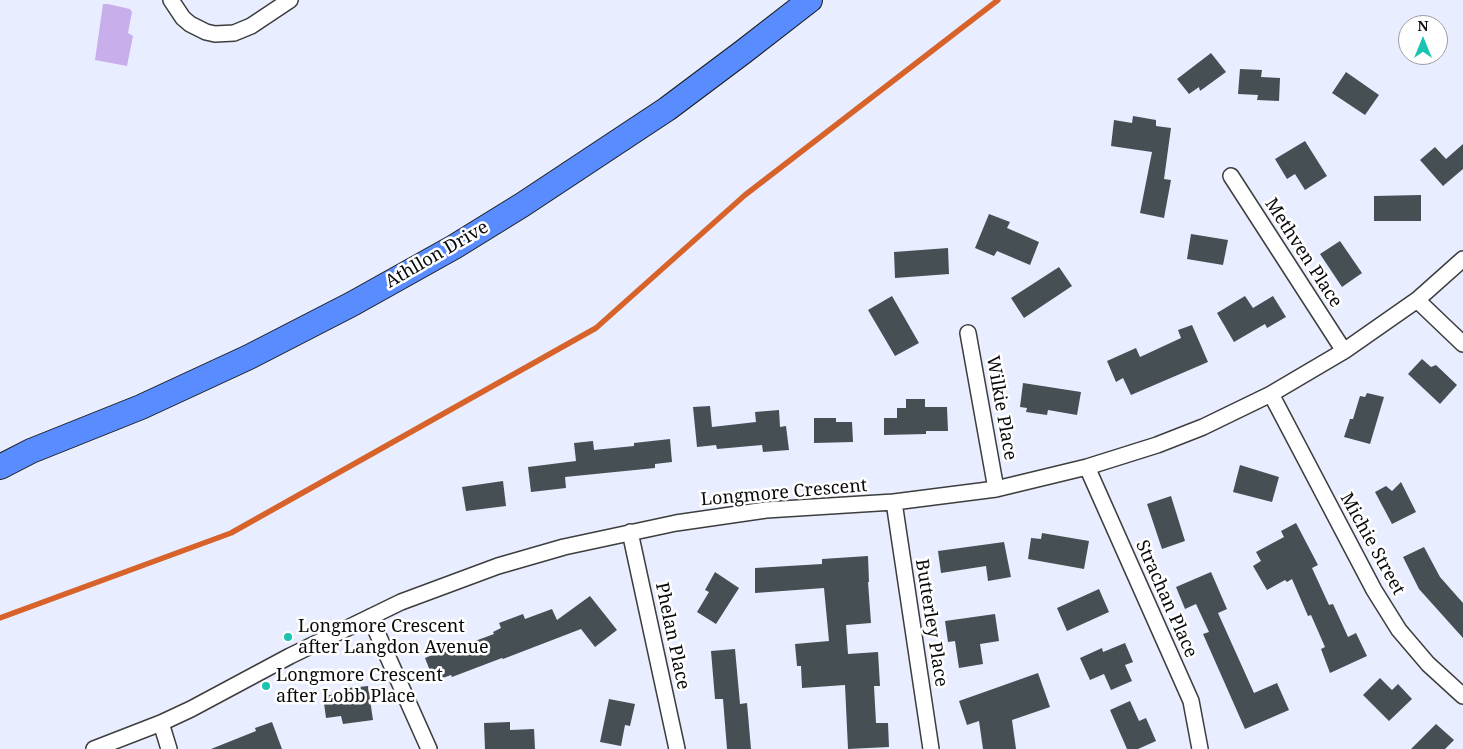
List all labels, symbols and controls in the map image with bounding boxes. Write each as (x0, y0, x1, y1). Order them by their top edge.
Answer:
north arrow (1398, 15, 1448, 65)
text: N (1417, 16, 1429, 35)
street label: Methven Place (1260, 194, 1346, 312)
street label: Athllon Drive (382, 217, 492, 293)
street label: Wilkie Place (981, 354, 1021, 462)
street label: Longmore Crescent (700, 475, 868, 511)
street label: Michie Street (1335, 489, 1409, 599)
street label: Strachan Place (1130, 537, 1202, 661)
street label: Butterley Place (910, 558, 952, 688)
street label: Phelan Place (650, 580, 694, 692)
place label: Longmore Crescent after Langdon Avenue (298, 616, 489, 659)
marker: Longmore Crescent after Langdon Avenue (282, 631, 294, 643)
place label: Longmore Crescent after Lobb Place (276, 665, 443, 708)
marker: Longmore Crescent after Lobb Place (260, 680, 272, 692)

